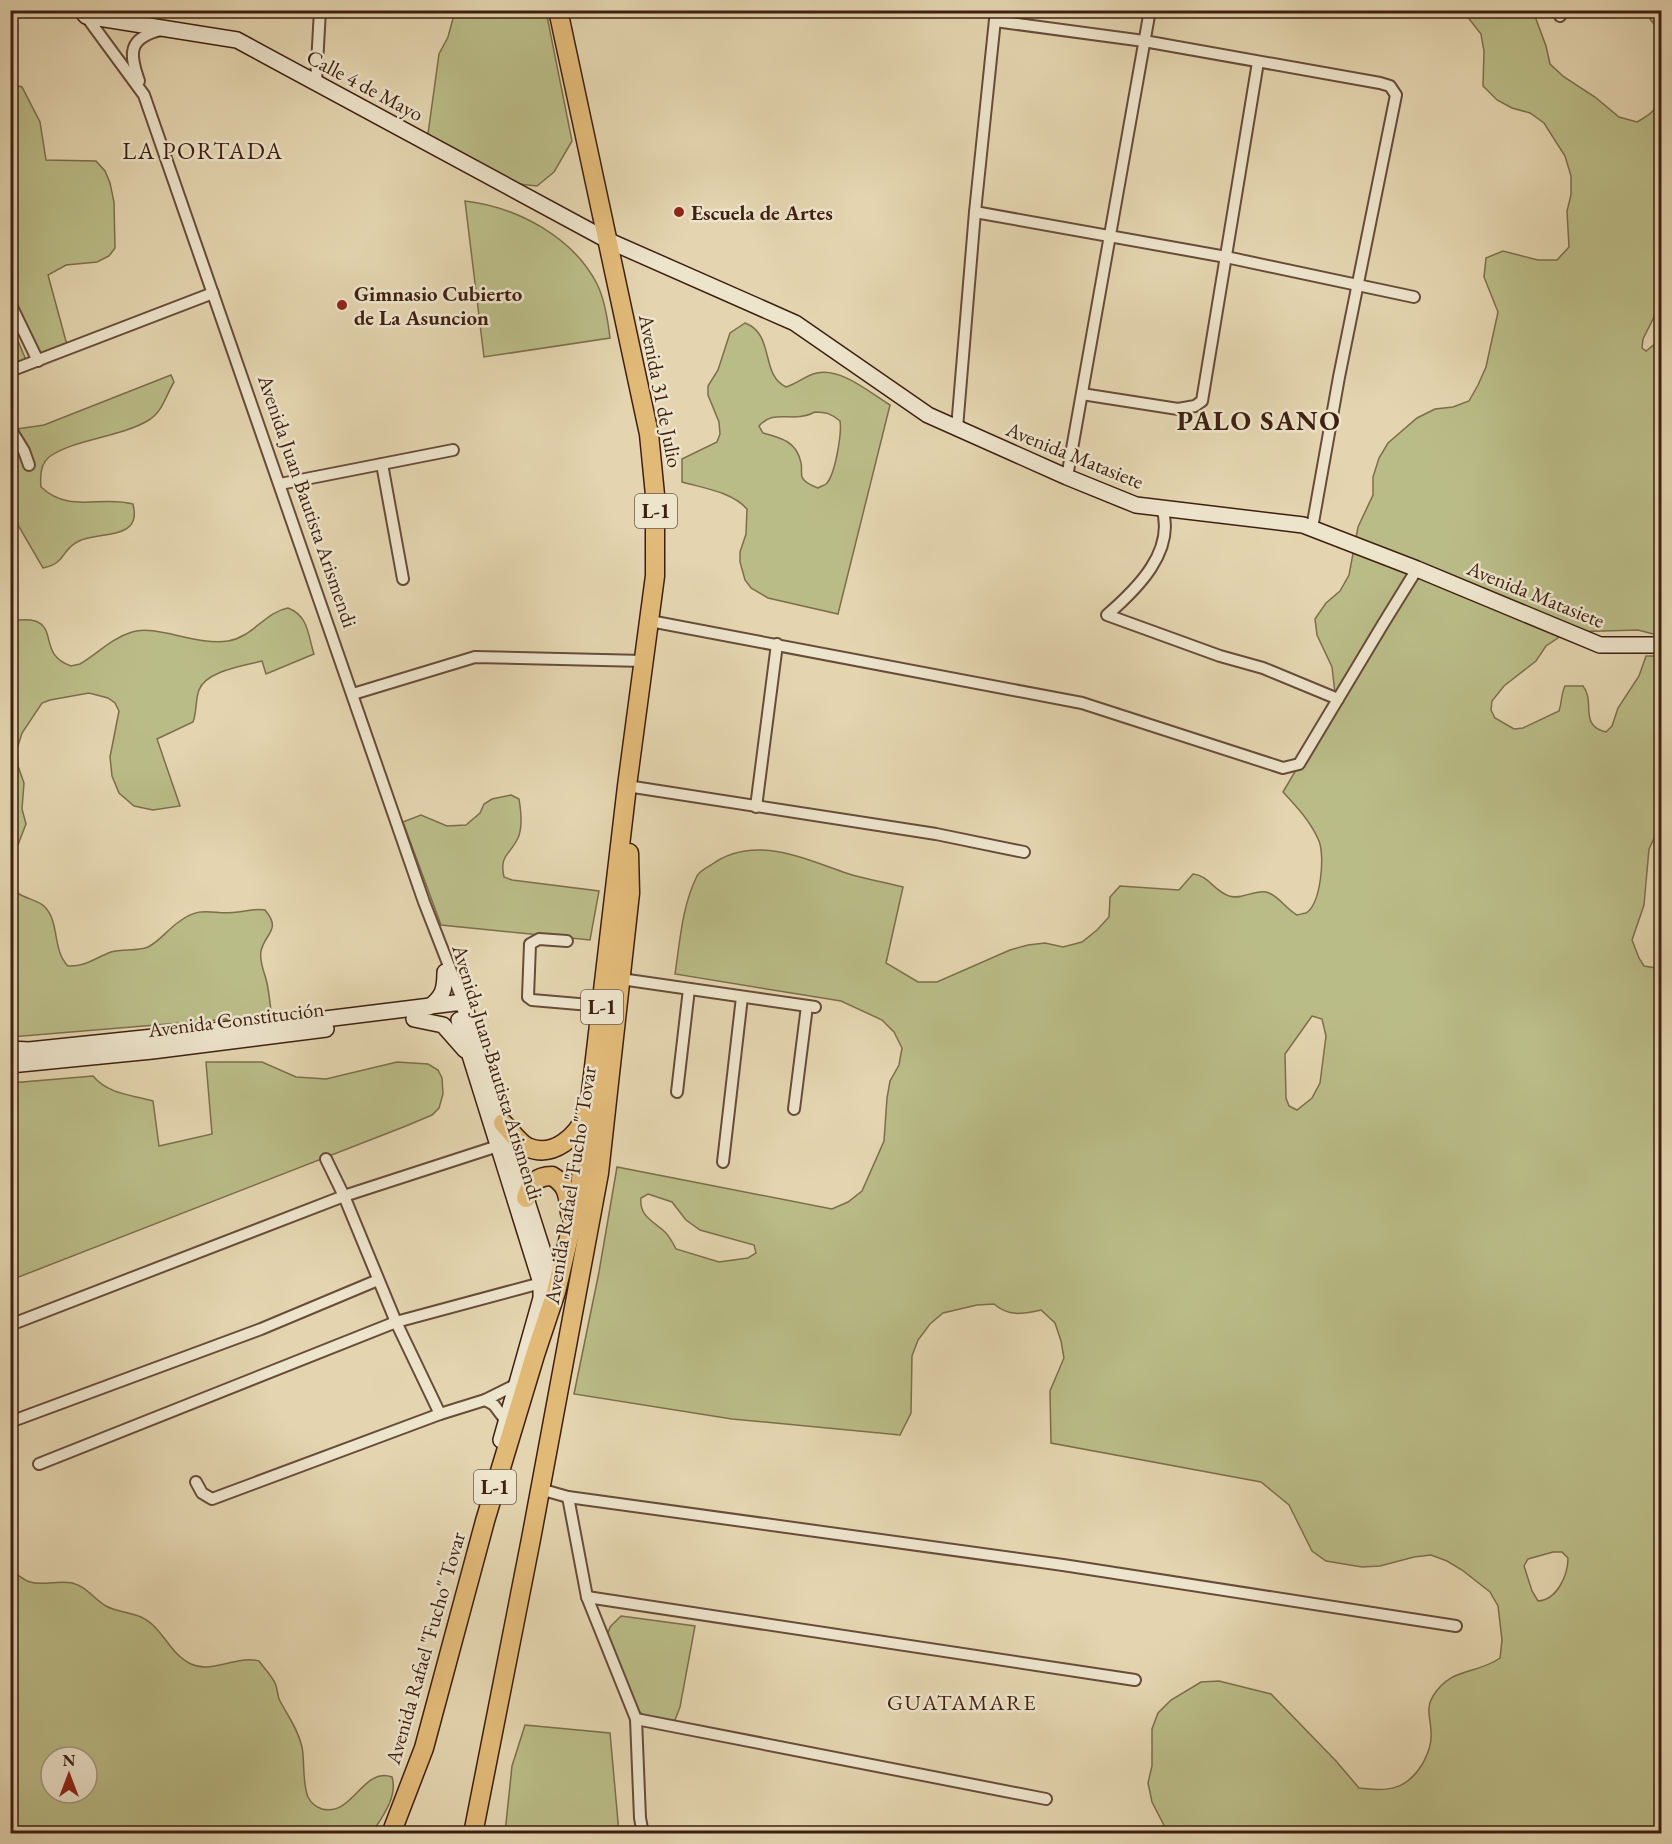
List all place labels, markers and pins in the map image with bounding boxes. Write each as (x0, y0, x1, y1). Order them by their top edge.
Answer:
place label: Escuela de Artes (691, 199, 833, 226)
marker: Escuela de Artes (672, 205, 686, 219)
place label: Gimnasio Cubierto de La Asuncion (354, 280, 523, 331)
marker: Gimnasio Cubierto de La Asuncion (335, 298, 349, 312)

